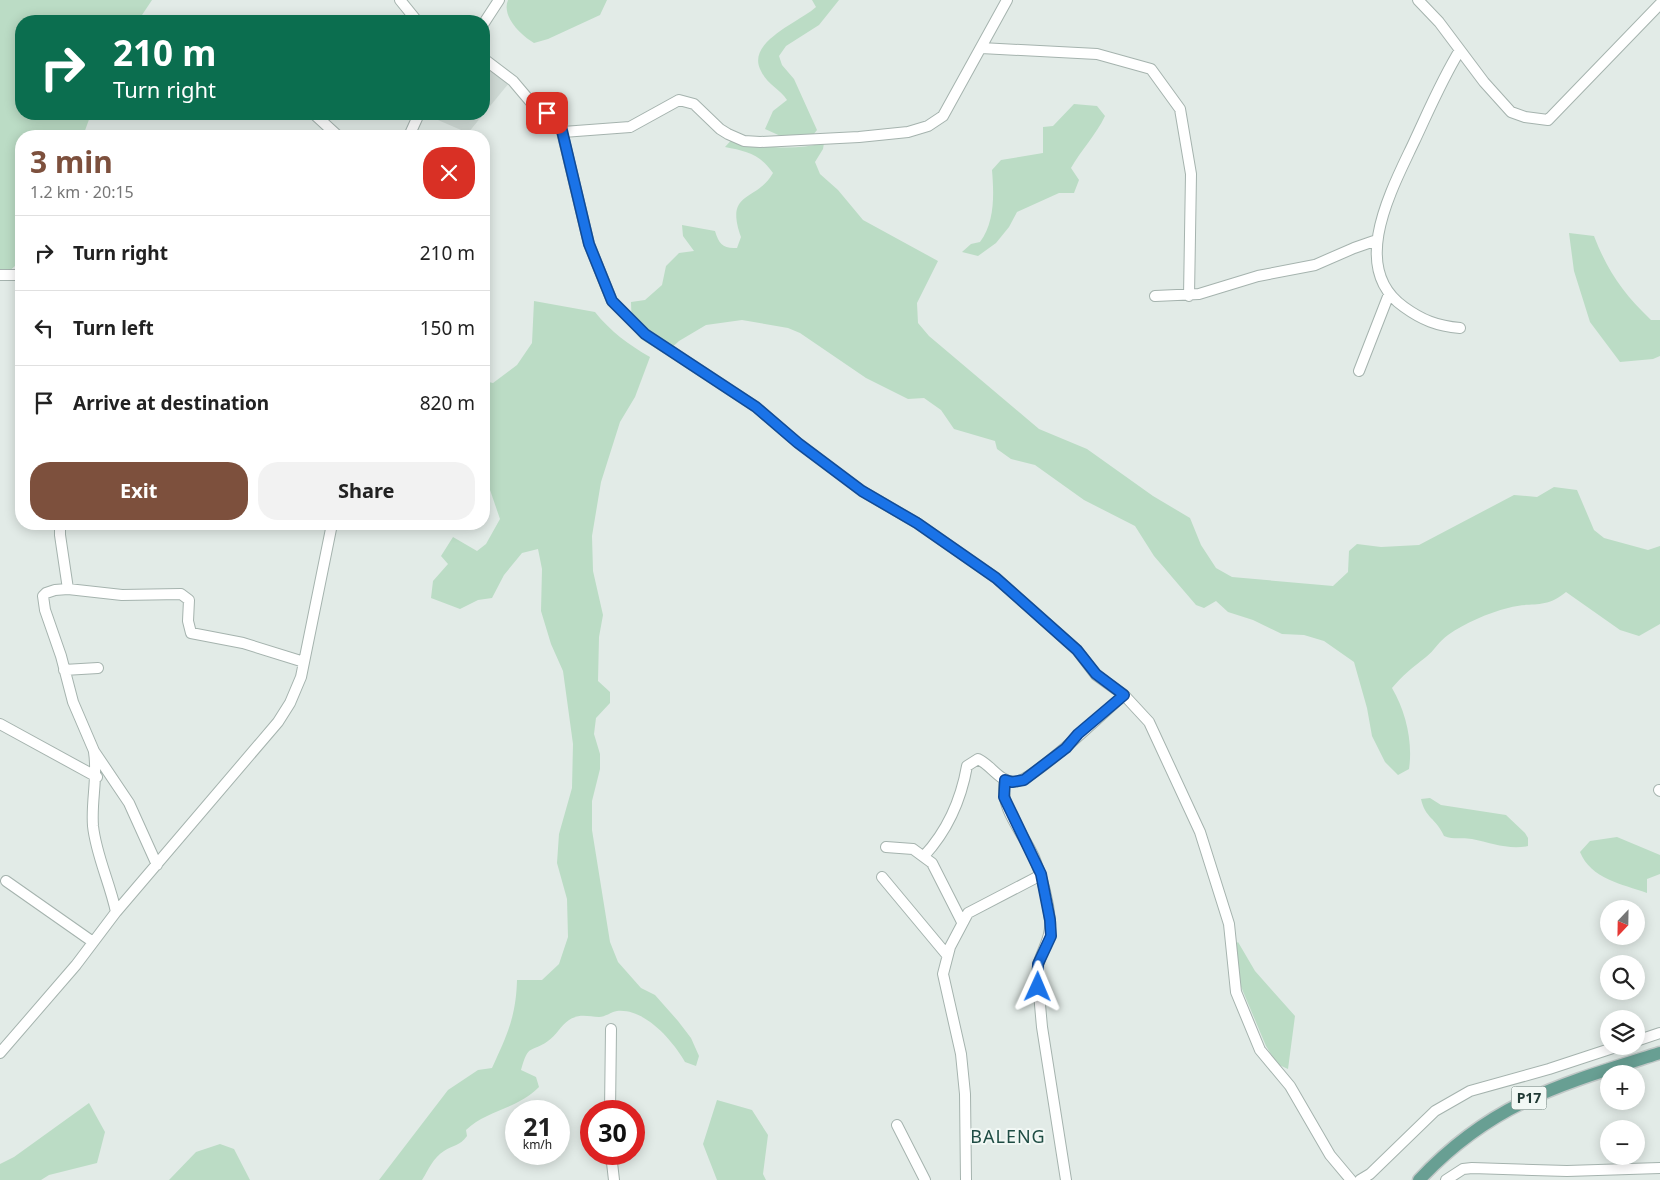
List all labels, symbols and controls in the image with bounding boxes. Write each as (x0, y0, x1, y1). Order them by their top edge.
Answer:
text: 210 m (113, 29, 216, 76)
icon: right (30, 35, 95, 100)
text: Turn right (113, 74, 216, 104)
pin (526, 92, 568, 134)
icon: arrive (533, 99, 561, 127)
text: 3 min (30, 141, 113, 182)
button: close (423, 147, 475, 199)
text: 1.2 km · 20:15 (30, 181, 134, 203)
icon: right (30, 239, 58, 267)
text: Turn right (73, 240, 168, 266)
text: 210 m (420, 240, 475, 266)
icon: left (30, 314, 58, 342)
text: Turn left (73, 315, 154, 341)
text: 150 m (420, 315, 475, 341)
icon: arrive (30, 389, 58, 417)
text: Arrive at destination (73, 390, 269, 416)
text: 820 m (420, 390, 475, 416)
button: Exit (30, 462, 248, 520)
button: Share (258, 462, 475, 520)
north arrow (1600, 900, 1645, 945)
map controls (1600, 900, 1645, 1165)
button: search (1600, 955, 1645, 1000)
position arrow (1011, 960, 1063, 1012)
button: layers (1600, 1010, 1645, 1055)
button: + (1600, 1065, 1645, 1110)
road number: P17 (1512, 1086, 1546, 1110)
speed limit sign: 30 (580, 1100, 645, 1165)
text: 21 (523, 1109, 552, 1143)
button: − (1600, 1120, 1645, 1165)
district label: BALENG (970, 1124, 1046, 1148)
text: km/h (523, 1136, 552, 1153)

